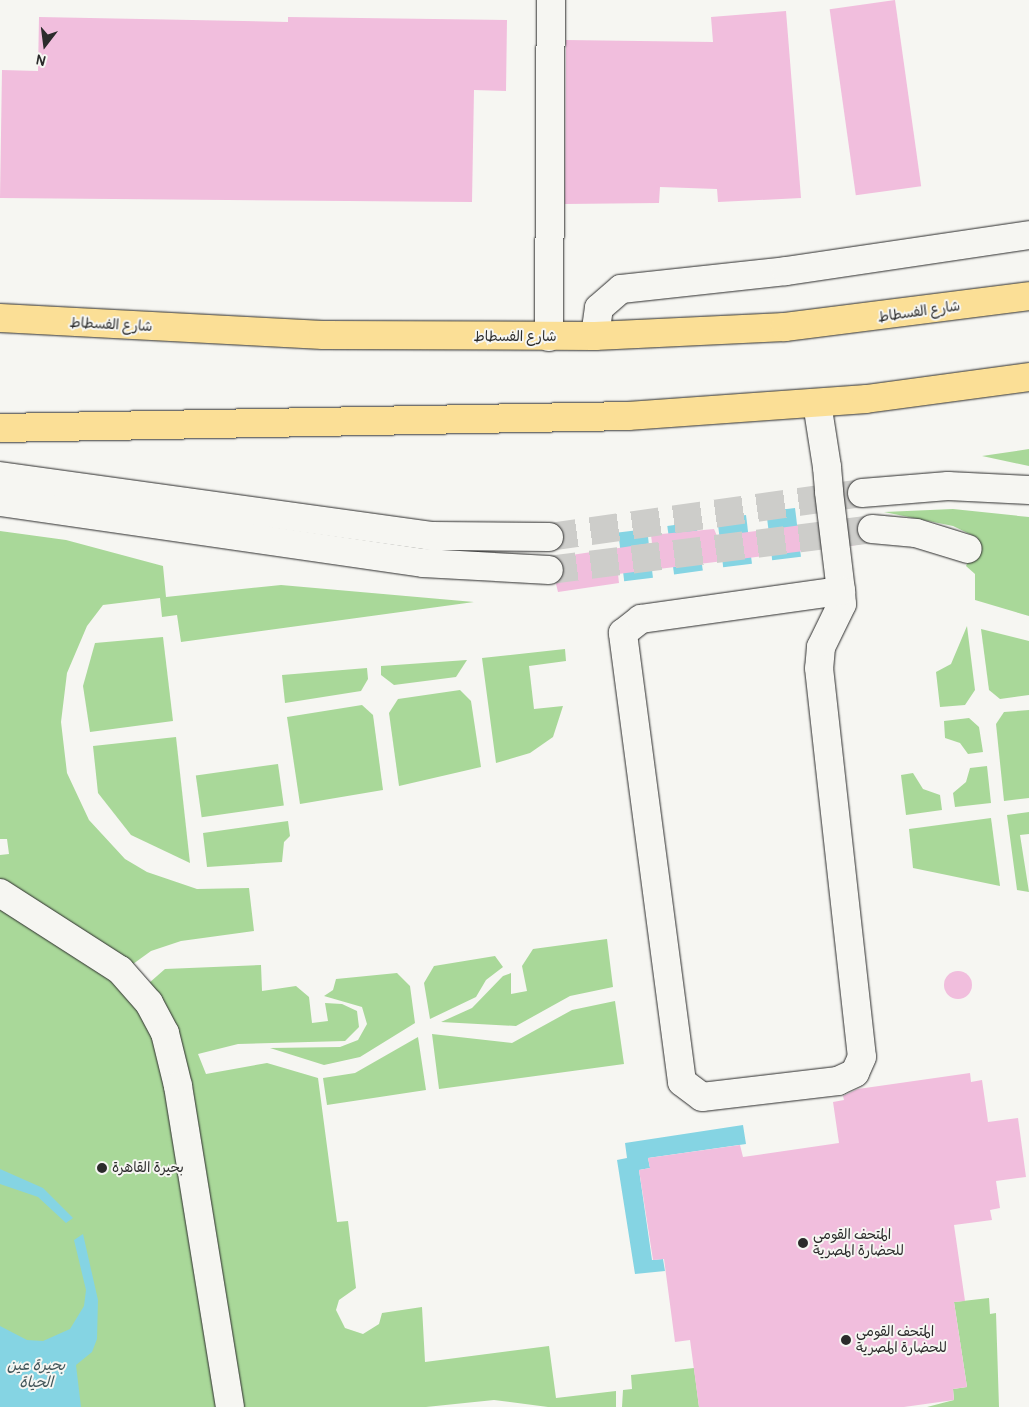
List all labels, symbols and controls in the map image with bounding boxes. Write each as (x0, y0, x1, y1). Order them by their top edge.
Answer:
north arrow (20, 20, 70, 70)
text: N (34, 51, 48, 69)
street label: شارع الفسطاط (877, 298, 961, 326)
street label: شارع الفسطاط (69, 314, 153, 336)
street label: شارع الفسطاط (473, 329, 557, 345)
place label: بحيرة القاهرة (112, 1160, 184, 1176)
marker: بحيرة القاهرة (96, 1162, 108, 1174)
place label: المتحف القومى للحضارة المصرية (813, 1227, 904, 1260)
marker: المتحف القومى للحضارة المصرية (797, 1237, 809, 1249)
place label: المتحف القومي للحضارة المصرية (856, 1324, 947, 1356)
marker: المتحف القومي للحضارة المصرية (840, 1334, 852, 1346)
water label: بحيرة عين الحياة (7, 1356, 65, 1391)

